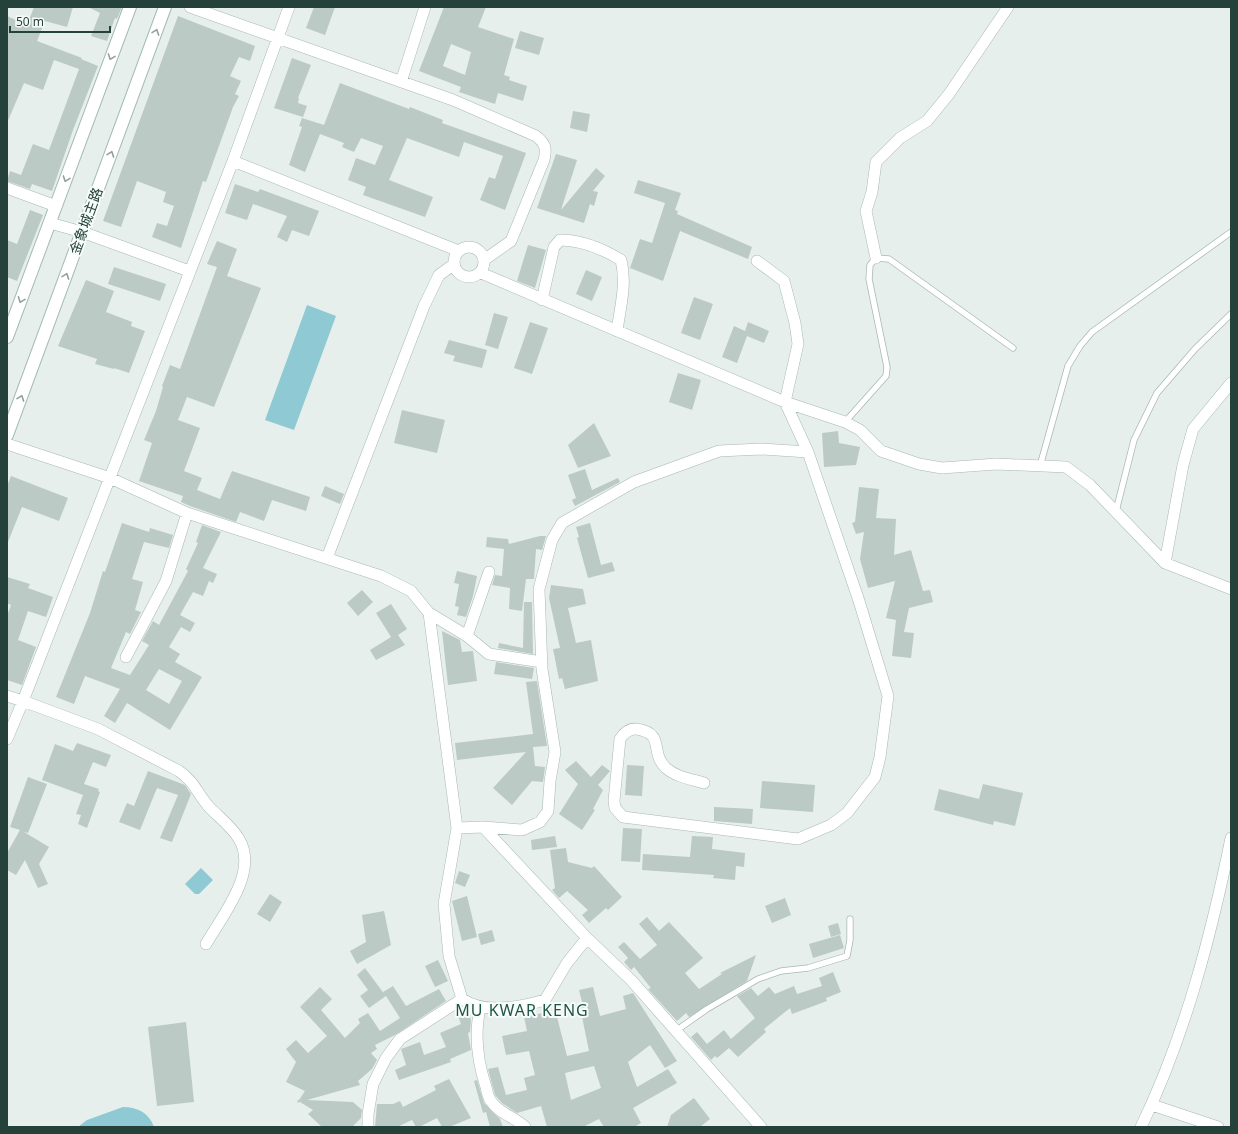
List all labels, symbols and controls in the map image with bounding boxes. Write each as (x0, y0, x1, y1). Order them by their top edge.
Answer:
scale bar (10, 8, 110, 34)
text: 50 m (16, 13, 44, 30)
one-way arrow (151, 29, 159, 36)
one-way arrow (108, 53, 116, 60)
one-way arrow (106, 151, 114, 158)
one-way arrow (63, 175, 71, 182)
street label: 金象城主路 (65, 185, 106, 257)
one-way arrow (61, 273, 69, 280)
one-way arrow (17, 297, 25, 304)
one-way arrow (16, 395, 24, 402)
district label: MU KWAR KENG (455, 999, 589, 1021)

